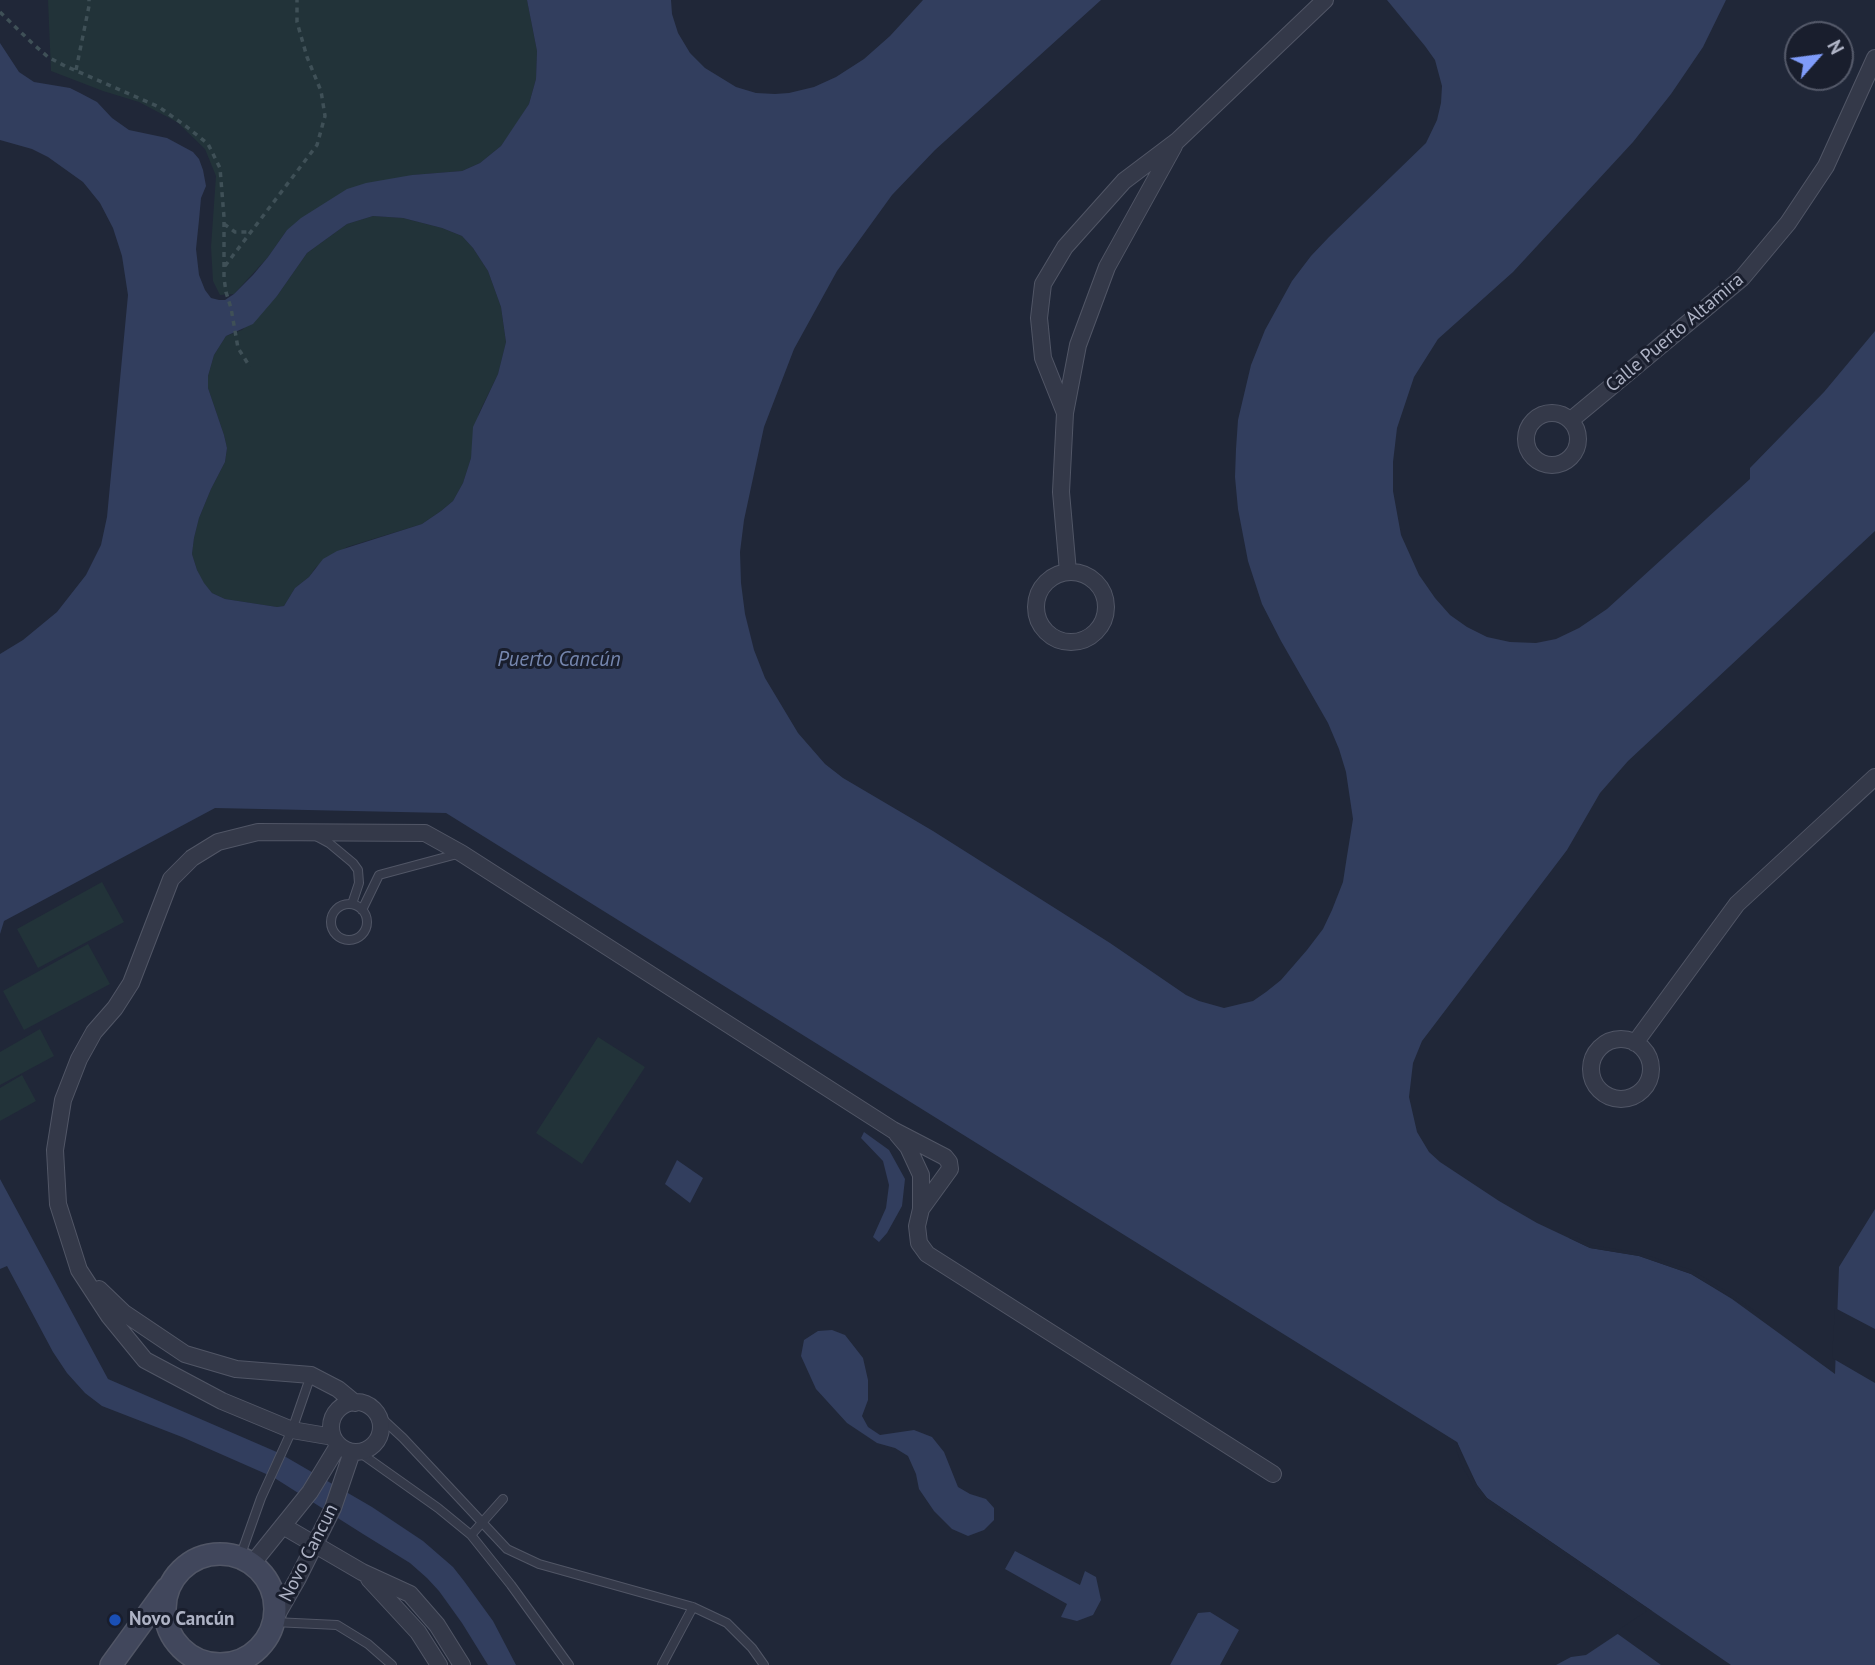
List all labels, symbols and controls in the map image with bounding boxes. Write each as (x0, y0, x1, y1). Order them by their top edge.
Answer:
north arrow (1784, 21, 1854, 91)
text: N (1822, 36, 1849, 58)
street label: Calle Puerto Altamira (1601, 269, 1749, 397)
water label: Puerto Cancún (497, 647, 621, 673)
street label: Novo Cancun (275, 1500, 343, 1606)
place label: Novo Cancún (129, 1609, 234, 1631)
marker: Novo Cancún (107, 1612, 123, 1628)

